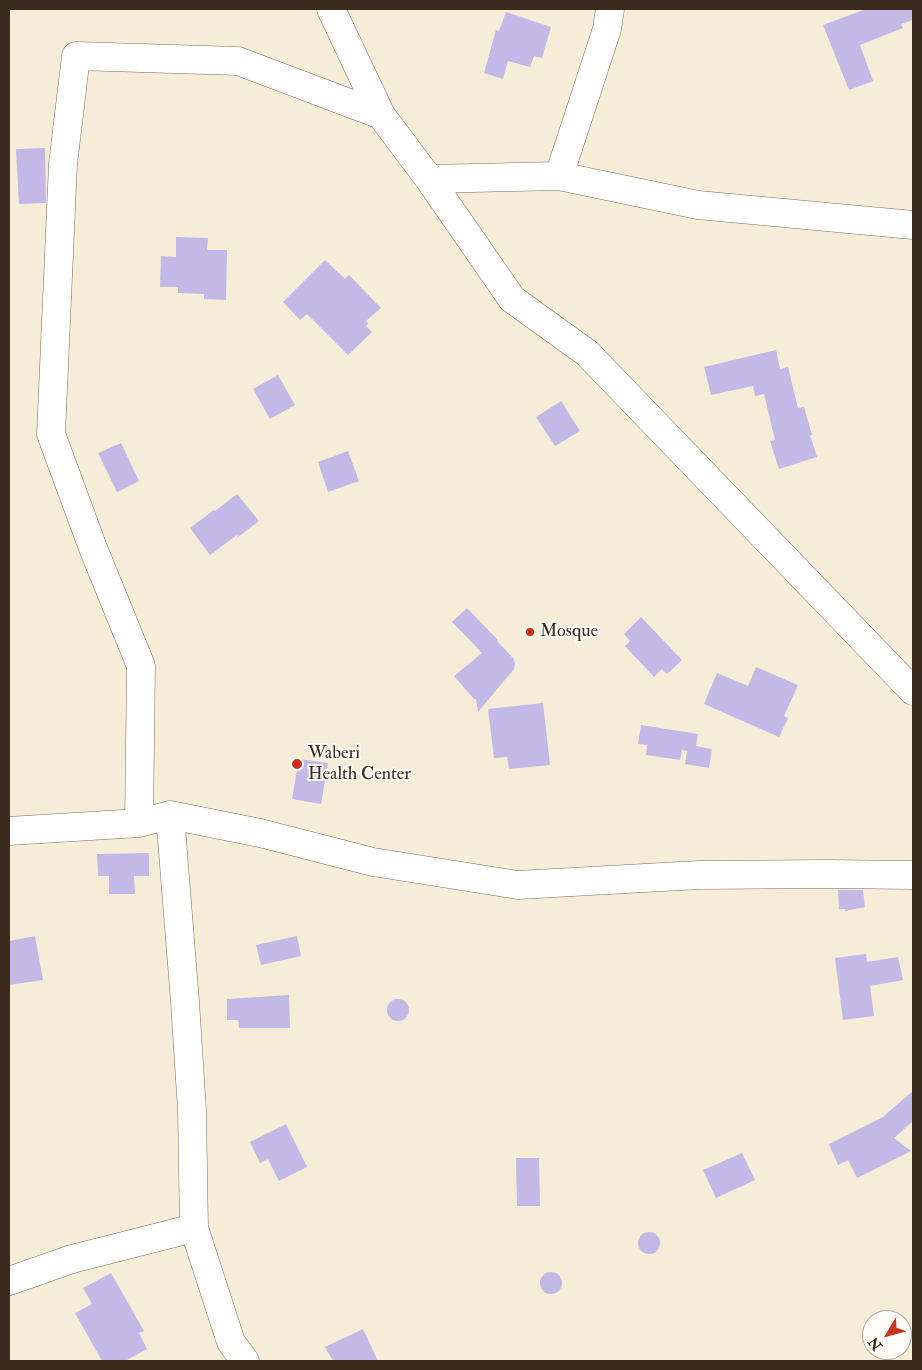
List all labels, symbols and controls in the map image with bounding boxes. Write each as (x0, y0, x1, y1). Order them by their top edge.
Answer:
place label: Mosque (540, 621, 598, 643)
marker: Mosque (524, 626, 536, 638)
place label: Waberi Health Center (308, 743, 411, 786)
marker: Waberi Health Center (290, 757, 304, 771)
north arrow (862, 1310, 912, 1360)
text: N (865, 1334, 886, 1354)

